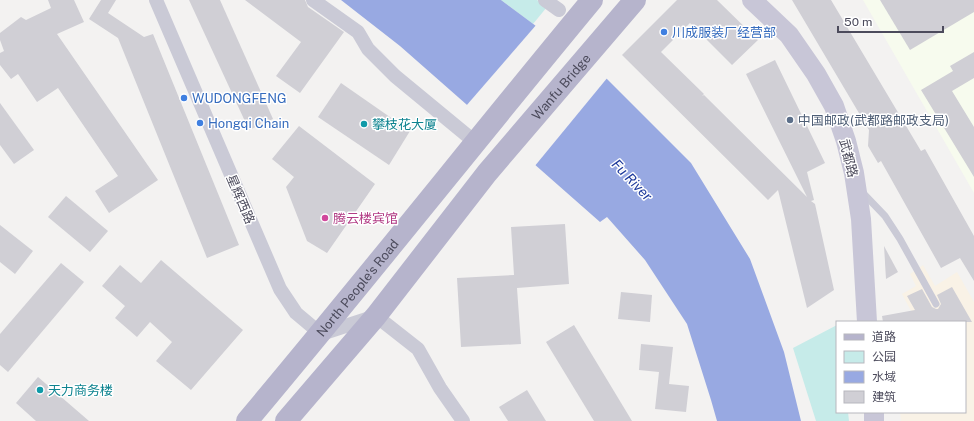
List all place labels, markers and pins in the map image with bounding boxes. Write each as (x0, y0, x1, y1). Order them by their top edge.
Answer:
place label: 川成服装厂经营部 (672, 25, 776, 40)
marker: 川成服装厂经营部 (659, 27, 669, 37)
place label: WUDONGFENG (192, 91, 287, 106)
marker: WUDONGFENG (179, 93, 189, 103)
place label: 中国邮政(武都路邮政支局) (798, 113, 949, 128)
marker: 中国邮政(武都路邮政支局) (785, 115, 795, 125)
place label: Hongqi Chain (208, 116, 289, 131)
place label: 攀枝花大厦 (372, 117, 437, 132)
marker: Hongqi Chain (195, 118, 205, 128)
marker: 攀枝花大厦 (359, 119, 369, 129)
place label: 腾云楼宾馆 (333, 211, 398, 226)
marker: 腾云楼宾馆 (320, 213, 330, 223)
place label: 天力商务楼 (48, 383, 113, 398)
marker: 天力商务楼 (35, 385, 45, 395)

